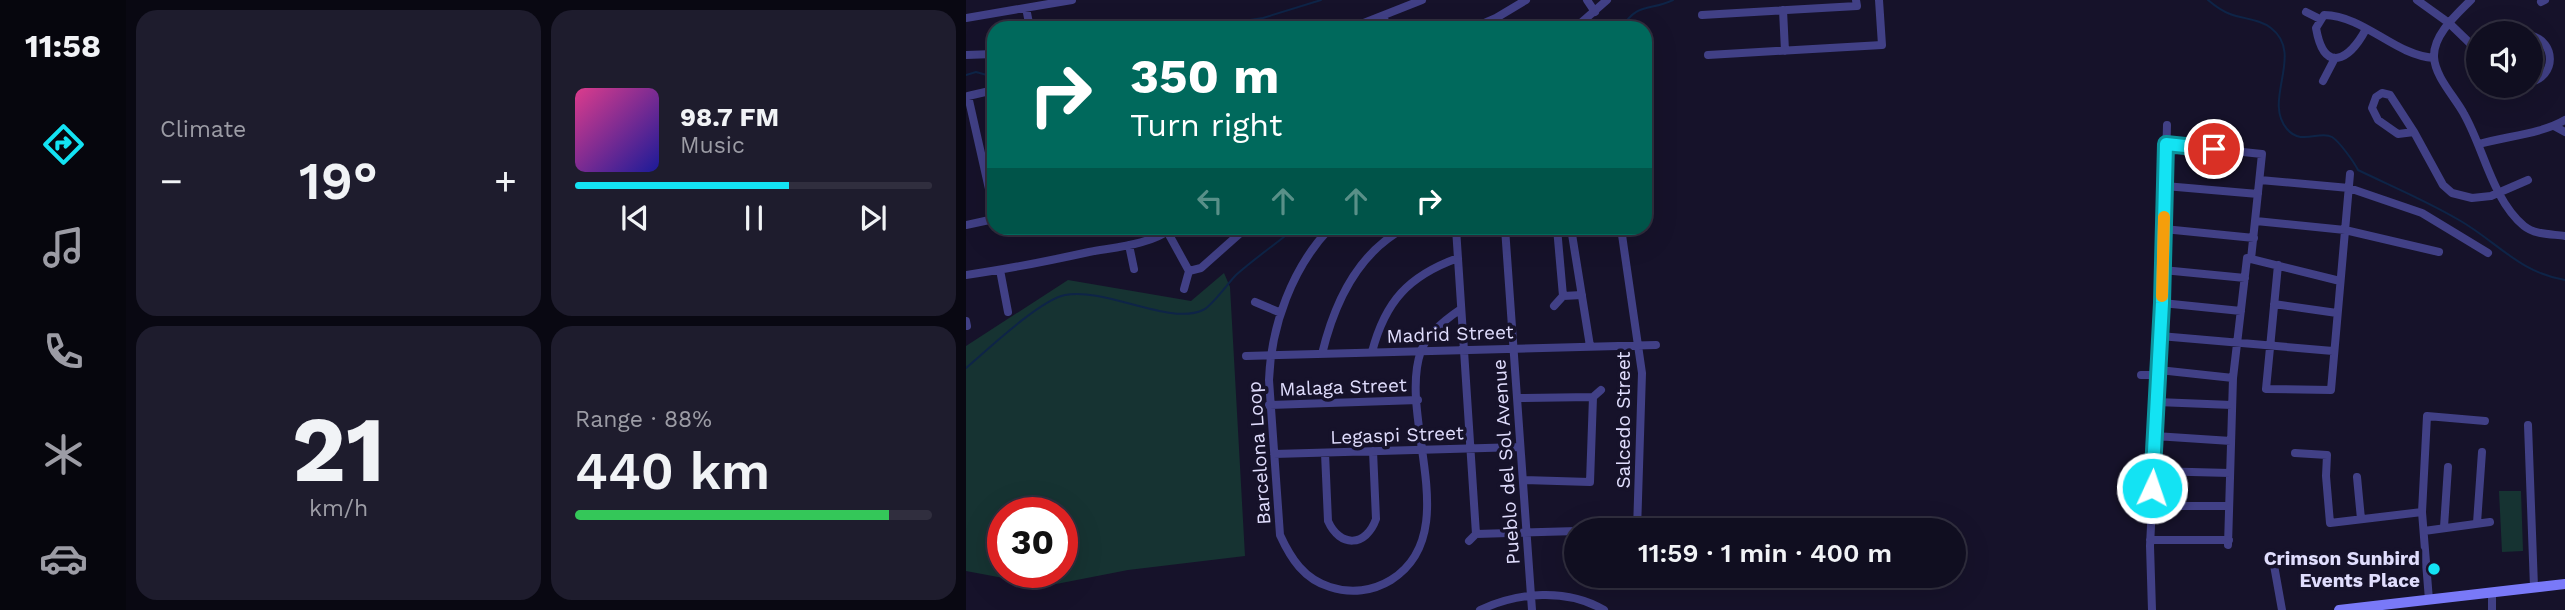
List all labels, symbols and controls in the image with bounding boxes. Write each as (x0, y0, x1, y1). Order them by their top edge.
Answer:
map controls (2466, 21, 2543, 98)
button: sound (2466, 21, 2543, 98)
text: 11:58 (25, 27, 101, 65)
text: 350 m (1130, 47, 1279, 105)
icon: right (1015, 49, 1106, 140)
text: 98.7 FM (680, 102, 779, 132)
text: Turn right (1130, 106, 1282, 144)
text: Climate (160, 116, 246, 143)
pin (2184, 119, 2244, 179)
icon: directions (39, 120, 88, 169)
icon: arrive (2195, 130, 2233, 168)
text: Music (680, 132, 745, 159)
text: 19° (299, 151, 378, 212)
text: − (160, 159, 183, 203)
text: + (494, 159, 517, 203)
icon: left (1191, 182, 1229, 220)
icon: ahead (1264, 182, 1302, 220)
icon: ahead (1337, 182, 1375, 220)
icon: right (1410, 182, 1448, 220)
icon: previous (616, 199, 654, 237)
icon: pause (735, 199, 773, 237)
icon: next (854, 199, 892, 237)
icon: music (39, 223, 88, 272)
street label: Madrid Street (1386, 320, 1514, 348)
icon: phone (39, 327, 88, 376)
street label: Salcedo Street (1612, 351, 1635, 489)
street label: Pueblo del Sol Avenue (1487, 358, 1525, 566)
street label: Malaga Street (1279, 373, 1407, 401)
street label: Barcelona Loop (1243, 380, 1275, 526)
text: 21 (292, 396, 385, 503)
text: Range · 88% (575, 406, 712, 433)
street label: Legaspi Street (1330, 421, 1464, 449)
icon: climate (39, 430, 88, 479)
text: 440 km (575, 441, 770, 502)
position arrow (2115, 451, 2189, 525)
text: km/h (309, 495, 368, 522)
speed limit sign: 30 (987, 497, 1078, 588)
icon: car (39, 534, 88, 583)
text: 11:59 · 1 min · 400 m (1638, 538, 1892, 568)
place label: Crimson Sunbird Events Place (2264, 547, 2420, 592)
marker: Crimson Sunbird Events Place (2426, 561, 2442, 577)

